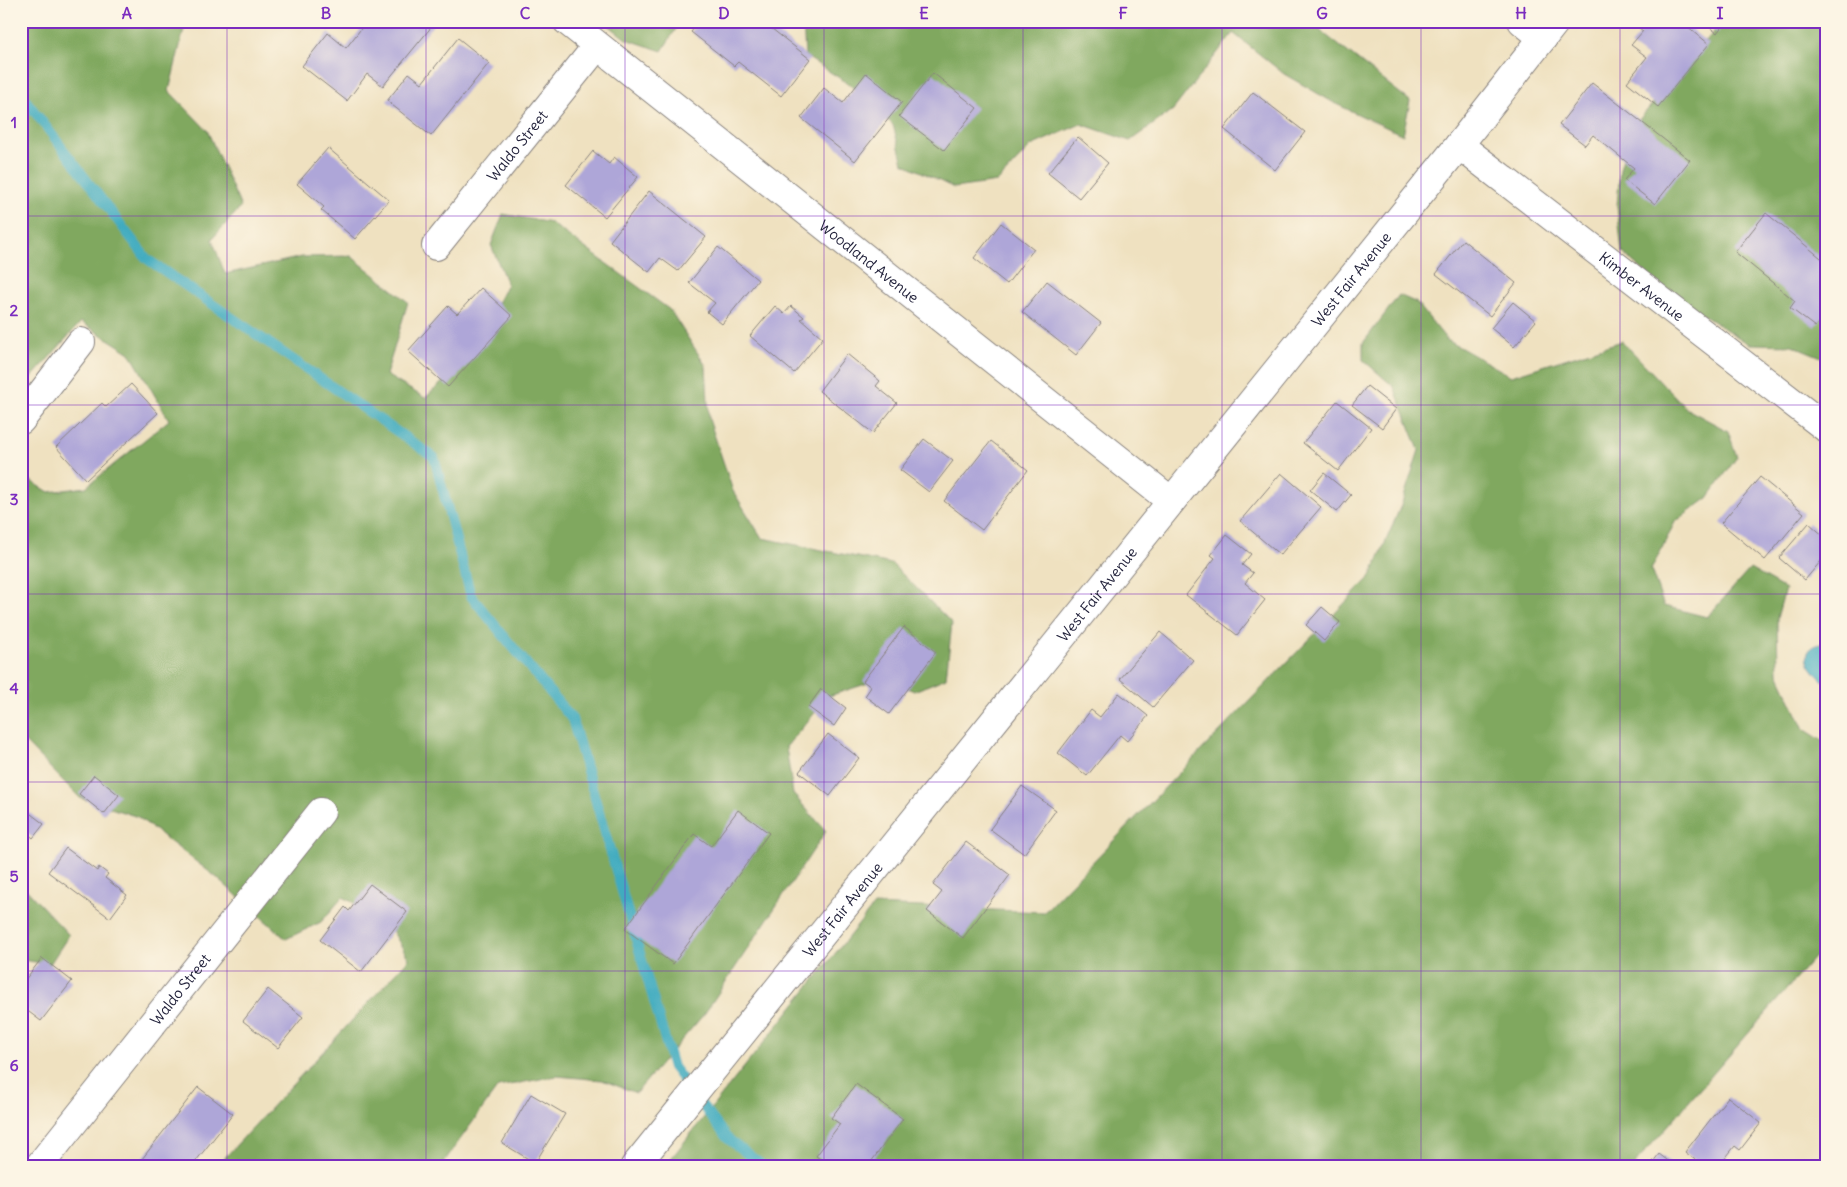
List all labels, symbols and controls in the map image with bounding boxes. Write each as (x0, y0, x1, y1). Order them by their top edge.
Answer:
text: A (122, 3, 132, 23)
text: B (321, 3, 332, 23)
text: C (520, 3, 531, 23)
text: D (718, 3, 730, 23)
text: E (919, 3, 929, 23)
text: F (1118, 3, 1128, 23)
text: G (1316, 3, 1328, 23)
text: H (1515, 3, 1527, 23)
text: I (1717, 3, 1724, 23)
street label: Waldo Street (483, 106, 551, 185)
text: 1 (11, 112, 17, 132)
street label: Woodland Avenue (815, 216, 923, 307)
street label: West Fair Avenue (1307, 228, 1395, 330)
street label: Kimber Avenue (1596, 247, 1688, 325)
text: 2 (10, 300, 19, 320)
text: 3 (9, 489, 19, 509)
street label: West Fair Avenue (1053, 543, 1141, 645)
text: 4 (9, 678, 19, 698)
street label: West Fair Avenue (798, 858, 886, 960)
text: 5 (9, 866, 19, 886)
street label: Waldo Street (146, 950, 214, 1029)
text: 6 (9, 1055, 19, 1075)

